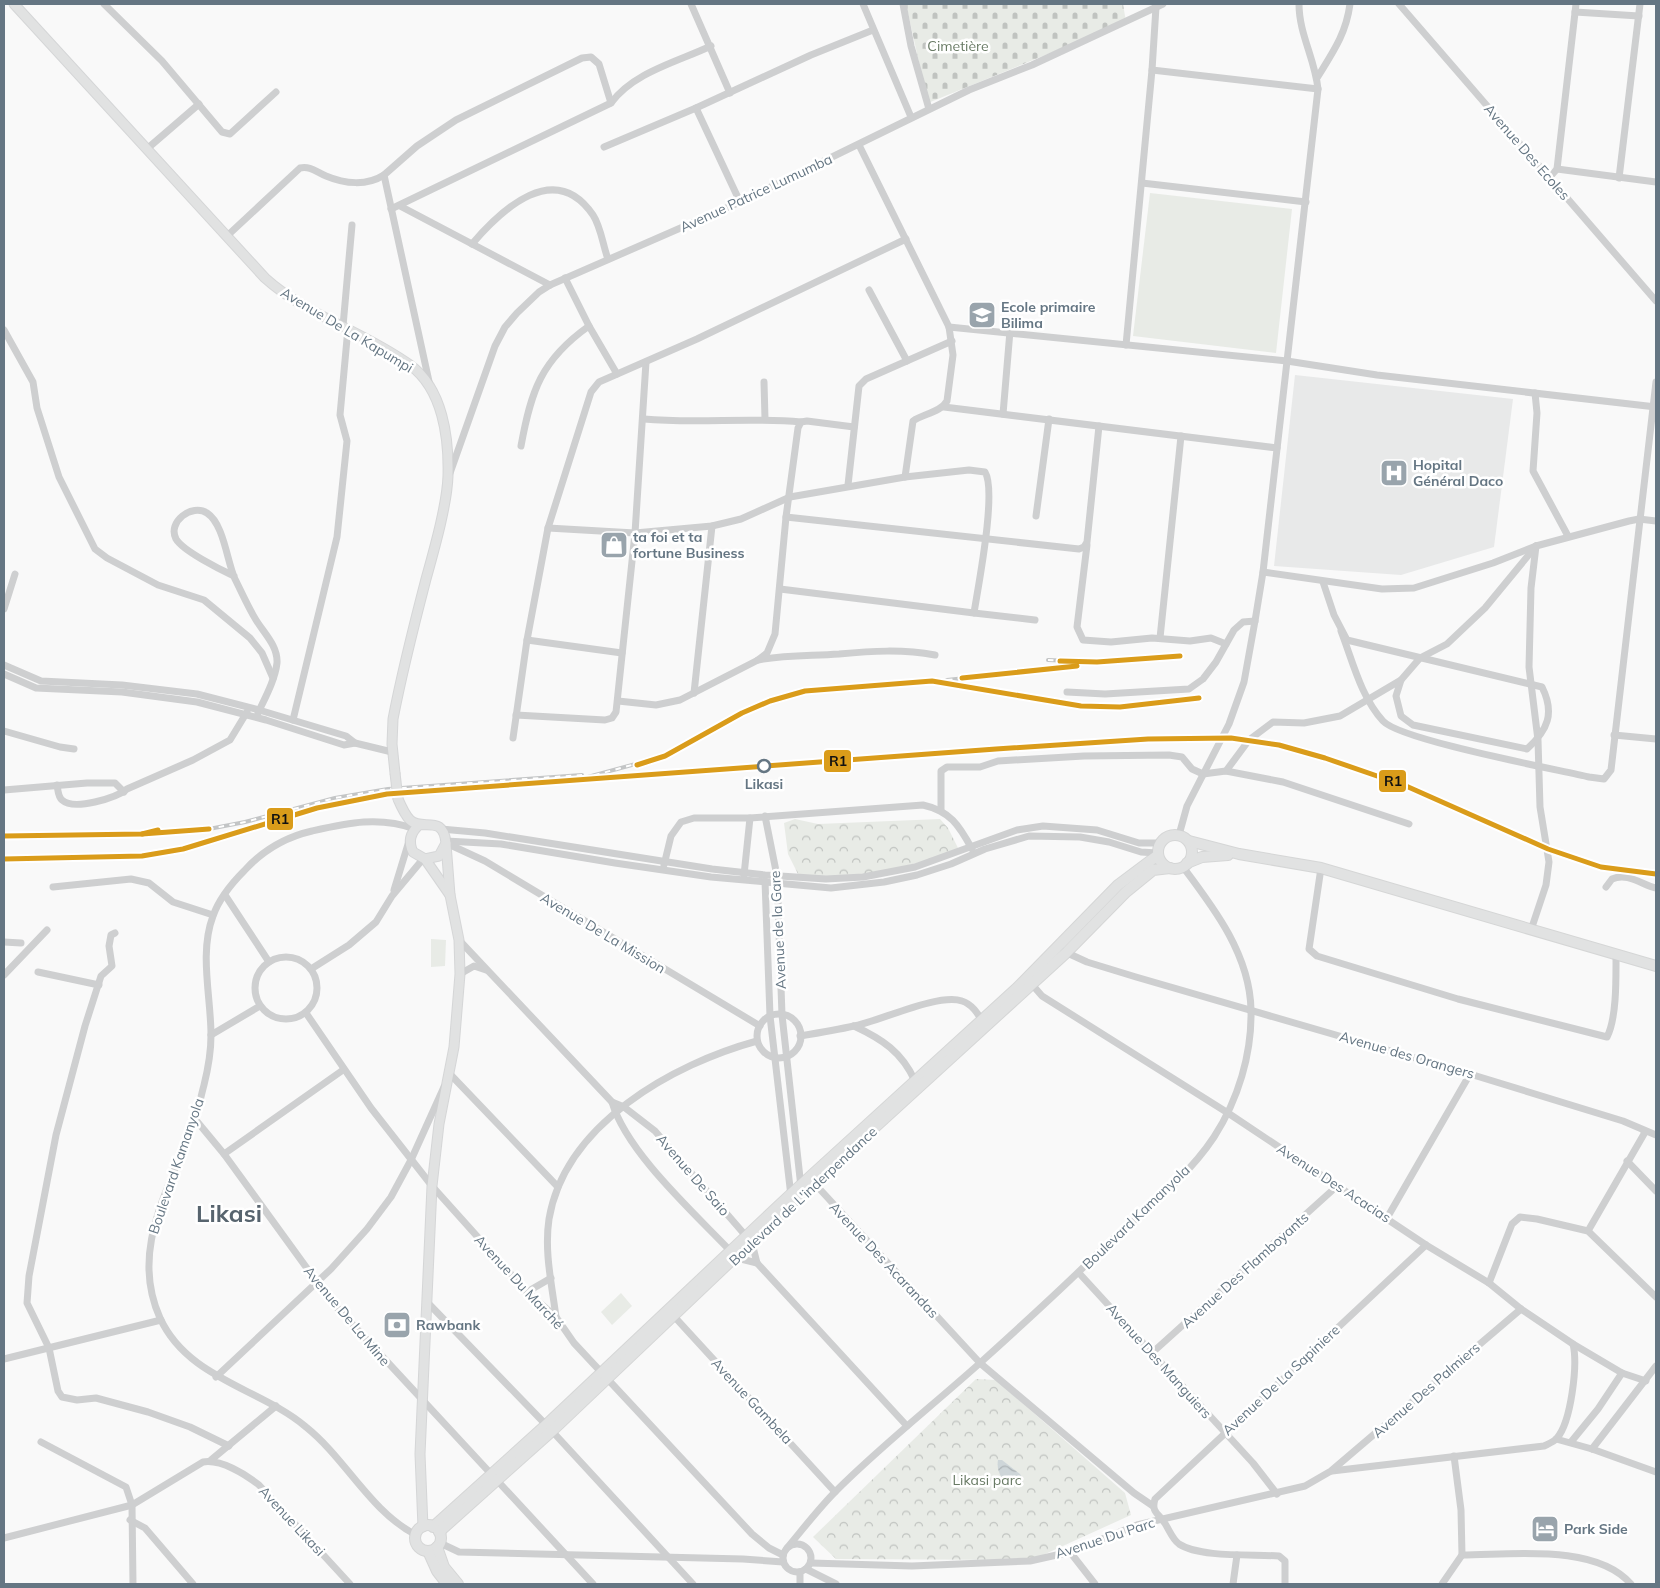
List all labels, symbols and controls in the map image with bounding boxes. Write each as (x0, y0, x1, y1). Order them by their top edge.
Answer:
park label: Cimetière (927, 37, 989, 55)
street label: Avenue Des Ecoles (1480, 100, 1574, 204)
street label: Avenue Patrice Lumumba (677, 150, 835, 236)
street label: Avenue De La Kapumpi (277, 283, 417, 377)
place label: Ecole primaire Bilima (1001, 298, 1096, 332)
school or university icon: Ecole primaire Bilima (967, 300, 997, 330)
place label: Hopital Général Daco (1413, 456, 1503, 490)
hospital icon: Hopital Général Daco (1379, 458, 1409, 488)
place label: ta foi et ta fortune Business (633, 528, 745, 562)
shop icon: ta foi et ta fortune Business (599, 530, 629, 560)
line badge: R1 (823, 749, 852, 773)
text: R1 (829, 752, 847, 770)
marker: Likasi (757, 759, 771, 773)
line badge: R1 (1378, 769, 1407, 793)
text: R1 (1384, 772, 1402, 790)
place label: Likasi (745, 775, 783, 793)
line badge: R1 (266, 807, 294, 831)
text: R1 (271, 810, 289, 828)
street label: Avenue de la Gare (766, 870, 790, 990)
street label: Avenue De La Mission (537, 889, 669, 977)
street label: Avenue des Orangers (1337, 1027, 1477, 1083)
street label: Boulevard Kamanyola (144, 1096, 208, 1236)
street label: Boulevard de L'inderpendance (725, 1123, 881, 1269)
street label: Avenue De Saio (653, 1130, 733, 1220)
street label: Avenue Des Acacias (1274, 1139, 1394, 1227)
street label: Boulevard Kamanyola (1079, 1161, 1193, 1273)
district label: Likasi (196, 1198, 262, 1228)
street label: Avenue Des Acarandas (826, 1198, 942, 1322)
street label: Avenue Des Flamboyants (1178, 1208, 1312, 1332)
street label: Avenue Du Marché (471, 1231, 567, 1333)
street label: Avenue De La Mine (300, 1262, 394, 1370)
street label: Avenue Des Manguiers (1102, 1300, 1216, 1422)
bank icon: Rawbank (382, 1310, 412, 1340)
place label: Rawbank (416, 1316, 481, 1334)
street label: Avenue De La Sapiniere (1218, 1321, 1344, 1439)
street label: Avenue Des Palmiers (1368, 1338, 1484, 1442)
street label: Avenue Gambela (708, 1354, 796, 1448)
park label: Likasi parc (952, 1471, 1022, 1489)
street label: Avenue Likasi (255, 1482, 329, 1560)
street label: Avenue Du Parc (1053, 1513, 1157, 1563)
hotel icon: Park Side (1530, 1514, 1560, 1544)
place label: Park Side (1564, 1520, 1628, 1538)

